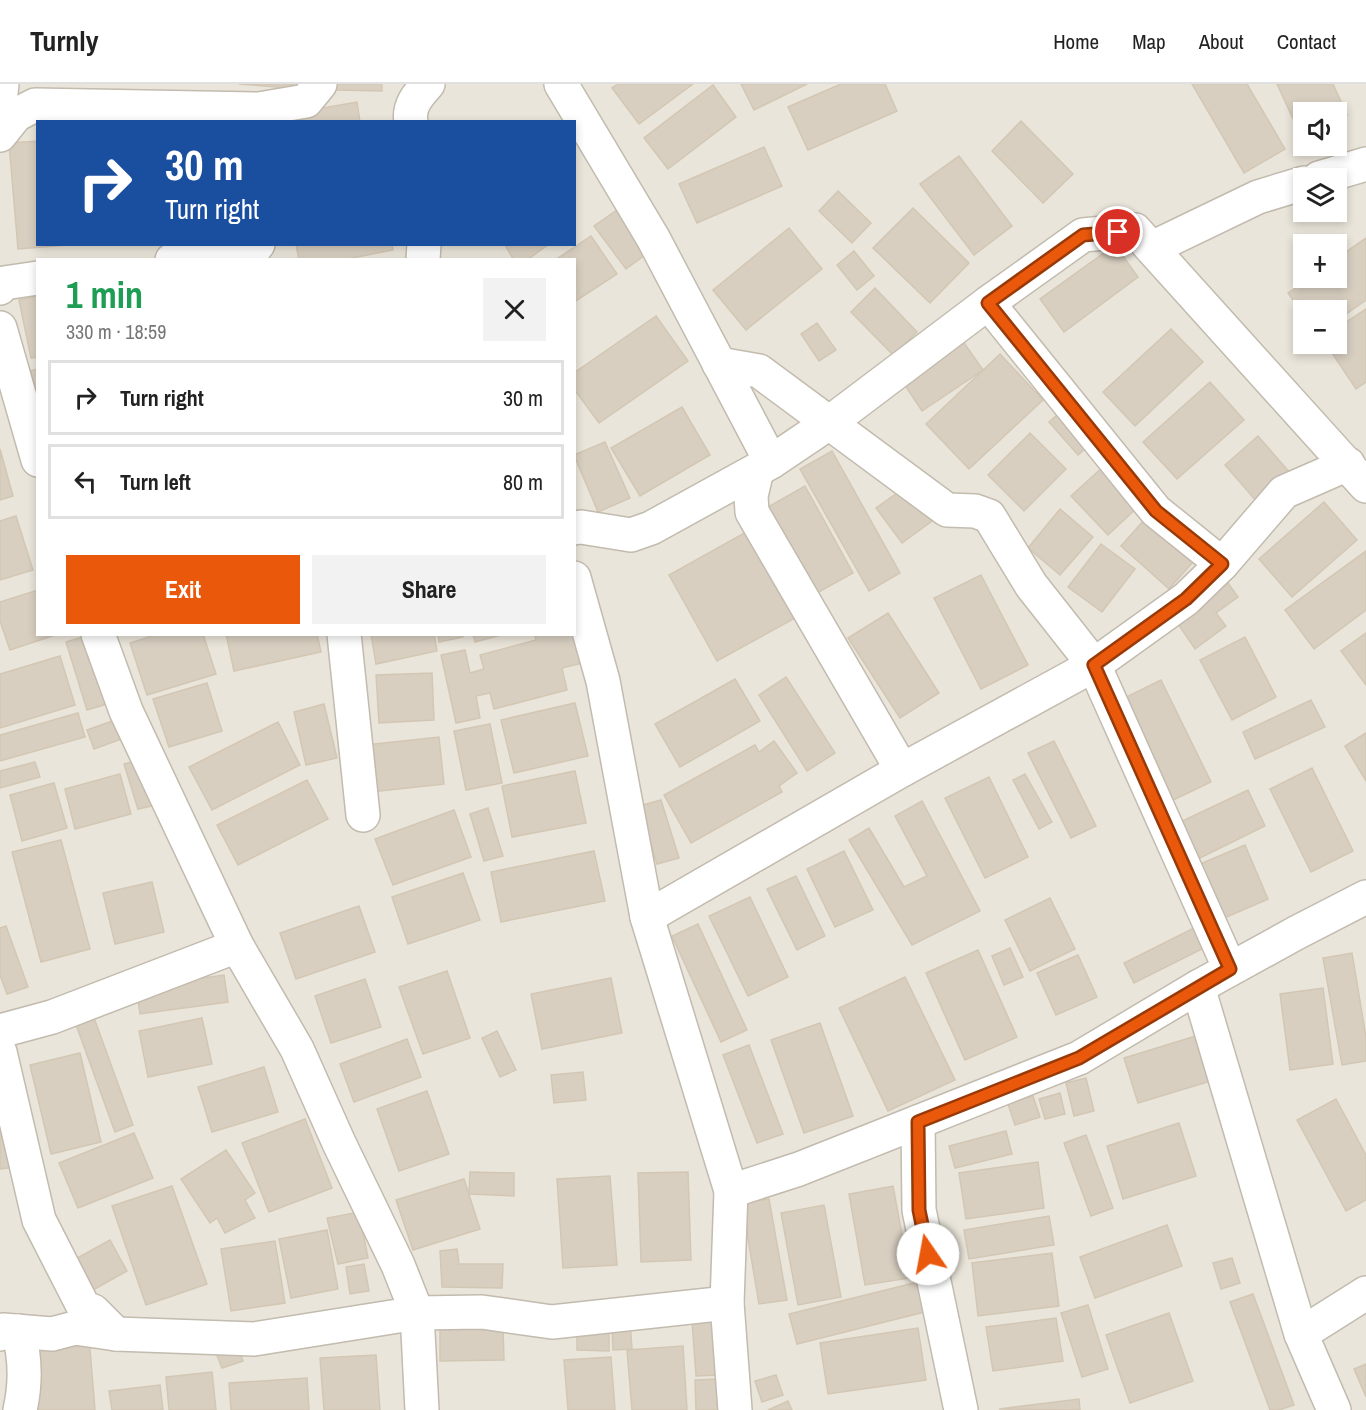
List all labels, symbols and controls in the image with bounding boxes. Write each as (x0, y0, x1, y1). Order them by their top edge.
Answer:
text: Turnly (30, 22, 99, 60)
text: Home (1053, 27, 1099, 56)
text: Map (1132, 27, 1166, 56)
text: About (1199, 27, 1244, 56)
text: Contact (1277, 27, 1336, 56)
map controls (1293, 102, 1347, 354)
button: sound (1293, 102, 1347, 156)
text: 30 m (165, 137, 244, 193)
icon: right (66, 144, 144, 222)
button: layers (1293, 168, 1347, 222)
text: Turn right (165, 191, 259, 227)
pin (1092, 206, 1143, 257)
icon: arrive (1101, 215, 1134, 248)
button: + (1293, 234, 1347, 288)
text: 1 min (66, 271, 143, 319)
button: close (483, 278, 546, 341)
button: − (1293, 300, 1347, 354)
text: 330 m · 18:59 (66, 318, 166, 345)
icon: right (69, 381, 102, 414)
text: Turn right (120, 383, 204, 413)
text: 30 m (503, 383, 543, 413)
icon: left (69, 465, 102, 498)
text: Turn left (120, 467, 191, 497)
text: 80 m (503, 467, 543, 497)
button: Exit (66, 555, 300, 624)
button: Share (312, 555, 546, 624)
position arrow (896, 1222, 960, 1286)

